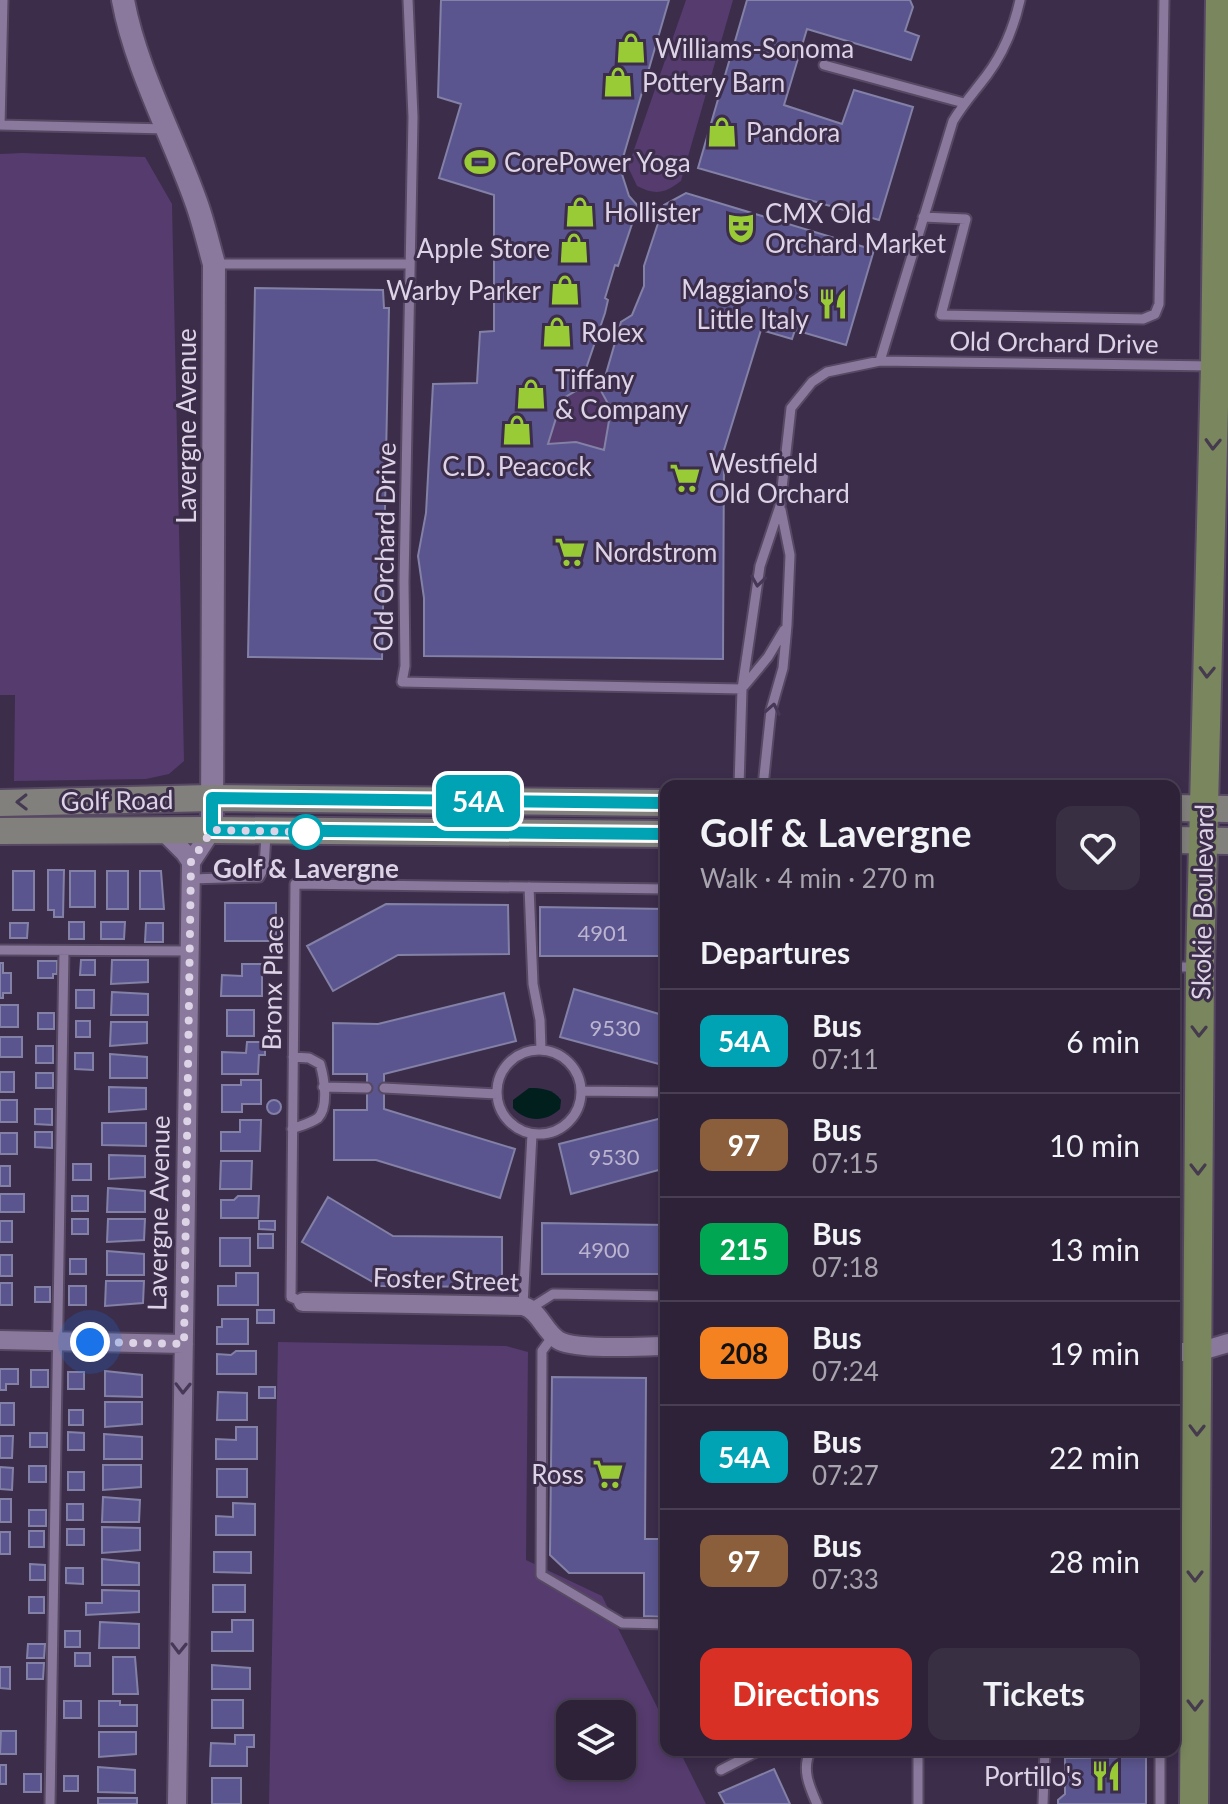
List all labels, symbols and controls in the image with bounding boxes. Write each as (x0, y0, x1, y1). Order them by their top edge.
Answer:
shop icon: Williams-Sonoma (614, 31, 648, 65)
place label: Williams-Sonoma (655, 32, 854, 64)
shop icon: Pottery Barn (601, 65, 635, 99)
place label: Pottery Barn (642, 66, 785, 98)
shop icon: Pandora (705, 115, 739, 149)
place label: Pandora (746, 116, 840, 148)
sports icon: CorePower Yoga (463, 145, 497, 179)
place label: CorePower Yoga (504, 146, 691, 178)
shop icon: Hollister (563, 195, 597, 229)
place label: Hollister (604, 196, 701, 228)
place label: CMX Old Orchard Market (765, 197, 947, 259)
theatre icon: CMX Old Orchard Market (724, 211, 758, 245)
shop icon: Apple Store (557, 231, 591, 265)
place label: Apple Store (417, 232, 550, 264)
shop icon: Warby Parker (548, 273, 582, 307)
place label: Maggiano's Little Italy (681, 273, 810, 335)
place label: Warby Parker (386, 274, 542, 306)
restaurant icon: Maggiano's Little Italy (816, 287, 850, 321)
shop icon: Rolex (540, 315, 574, 349)
place label: Rolex (581, 316, 644, 348)
street label: Old Orchard Drive (949, 324, 1159, 360)
street label: Lavergne Avenue (170, 328, 202, 524)
place label: Tiffany & Company (555, 363, 689, 425)
shop icon: Tiffany & Company (514, 377, 548, 411)
shop icon: C.D. Peacock (500, 413, 534, 447)
one-way arrow (1204, 438, 1222, 451)
street label: Old Orchard Drive (366, 442, 402, 652)
place label: Westfield Old Orchard (709, 447, 850, 509)
place label: C.D. Peacock (442, 450, 593, 482)
supermarket icon: Westfield Old Orchard (668, 461, 702, 495)
supermarket icon: Nordstrom (553, 535, 587, 569)
place label: Nordstrom (594, 536, 717, 568)
one-way arrow (750, 574, 767, 588)
one-way arrow (1198, 666, 1216, 679)
one-way arrow (763, 702, 780, 715)
line badge: 54A (432, 775, 524, 827)
street label: Golf Road (60, 783, 174, 817)
text: 54A (452, 784, 504, 818)
one-way arrow (15, 794, 28, 811)
street label: Skokie Boulevard (1184, 804, 1220, 1000)
button: heart (1056, 806, 1140, 890)
text: Golf & Lavergne (700, 809, 972, 855)
marker: Golf & Lavergne (289, 815, 323, 849)
place label: Golf & Lavergne (213, 852, 399, 884)
text: Walk · 4 min · 270 m (700, 862, 935, 894)
street label: Bronx Place (255, 915, 289, 1051)
house number: 4901 (577, 919, 629, 946)
text: Departures (700, 934, 850, 970)
text: Bus (812, 1007, 862, 1043)
house number: 9530 (589, 1014, 641, 1041)
text: 6 min (1066, 1023, 1140, 1059)
text: 54A (718, 1024, 770, 1058)
one-way arrow (1190, 1025, 1208, 1038)
text: 07:11 (812, 1043, 879, 1075)
text: Bus (812, 1111, 862, 1147)
street label: Lavergne Avenue (140, 1115, 176, 1311)
text: 10 min (1049, 1127, 1140, 1163)
text: 97 (728, 1128, 760, 1162)
house number: 9530 (588, 1143, 640, 1170)
text: 07:15 (812, 1147, 879, 1179)
one-way arrow (1189, 1163, 1207, 1176)
text: Bus (812, 1215, 862, 1251)
text: 13 min (1049, 1231, 1140, 1267)
text: 215 (720, 1232, 768, 1266)
house number: 4900 (578, 1236, 630, 1263)
text: 07:18 (812, 1251, 879, 1283)
street label: Foster Street (372, 1260, 520, 1298)
text: Bus (812, 1319, 862, 1355)
your location (70, 1322, 110, 1362)
text: 19 min (1049, 1335, 1140, 1371)
text: 208 (720, 1336, 768, 1370)
text: 07:24 (812, 1355, 879, 1387)
one-way arrow (175, 1382, 192, 1395)
text: Bus (812, 1423, 862, 1459)
one-way arrow (1188, 1424, 1206, 1437)
text: 22 min (1049, 1439, 1140, 1475)
text: 54A (718, 1440, 770, 1474)
supermarket icon: Ross (591, 1457, 625, 1491)
place label: Ross (531, 1458, 584, 1490)
text: 07:27 (812, 1459, 879, 1491)
text: Bus (812, 1527, 862, 1563)
text: 28 min (1049, 1543, 1140, 1579)
text: 97 (728, 1544, 760, 1578)
text: 07:33 (812, 1563, 879, 1595)
one-way arrow (1186, 1570, 1204, 1583)
one-way arrow (171, 1642, 188, 1655)
button: Directions (700, 1648, 912, 1740)
button: Tickets (928, 1648, 1140, 1740)
one-way arrow (1186, 1699, 1204, 1712)
map controls (556, 1700, 636, 1780)
button: layers (556, 1700, 636, 1780)
restaurant icon: Portillo's (1089, 1759, 1123, 1793)
place label: Portillo's (984, 1760, 1082, 1792)

